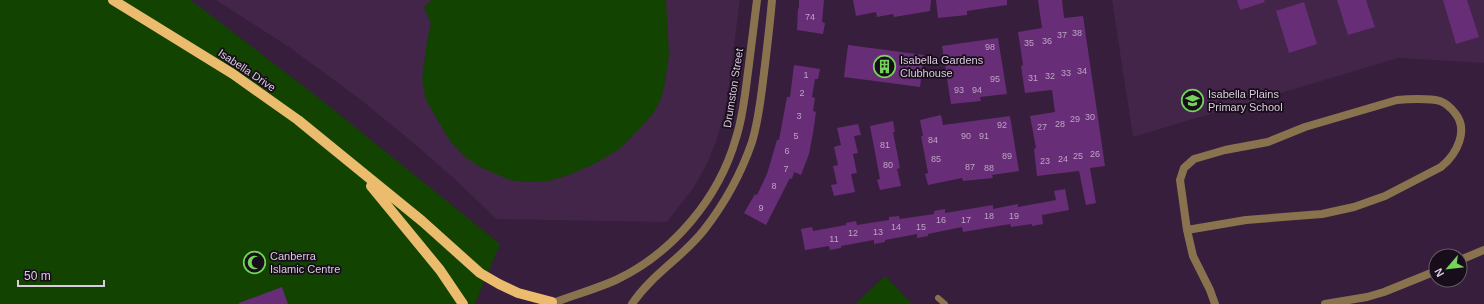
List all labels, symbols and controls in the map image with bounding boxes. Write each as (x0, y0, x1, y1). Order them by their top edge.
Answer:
house number: 74 (805, 12, 815, 22)
house number: 38 (1072, 28, 1082, 38)
house number: 37 (1057, 30, 1067, 40)
house number: 36 (1042, 36, 1052, 46)
house number: 35 (1024, 38, 1034, 48)
house number: 98 (985, 42, 995, 52)
street label: Isabella Drive (216, 46, 278, 94)
street label: Drumston Street (721, 48, 745, 128)
building icon: Isabella Gardens Clubhouse (871, 53, 897, 79)
place label: Isabella Gardens Clubhouse (900, 54, 984, 79)
house number: 34 (1077, 66, 1087, 76)
house number: 33 (1061, 68, 1071, 78)
house number: 1 (803, 70, 809, 80)
house number: 32 (1045, 71, 1055, 81)
house number: 31 (1028, 73, 1038, 83)
house number: 95 (990, 74, 1000, 84)
house number: 93 (954, 85, 964, 95)
house number: 94 (972, 85, 982, 95)
school or university icon: Isabella Plains Primary School (1179, 87, 1205, 113)
house number: 2 (799, 88, 805, 98)
place label: Isabella Plains Primary School (1208, 88, 1283, 113)
house number: 3 (796, 111, 802, 121)
house number: 30 (1085, 112, 1095, 122)
house number: 29 (1070, 114, 1080, 124)
house number: 28 (1055, 119, 1065, 129)
house number: 92 (997, 120, 1007, 130)
house number: 27 (1037, 122, 1047, 132)
house number: 5 (793, 131, 799, 141)
house number: 90 (961, 131, 971, 141)
house number: 91 (979, 131, 989, 141)
house number: 84 (928, 135, 938, 145)
house number: 81 (880, 140, 890, 150)
house number: 6 (784, 146, 790, 156)
house number: 26 (1090, 149, 1100, 159)
house number: 89 (1002, 151, 1012, 161)
house number: 25 (1073, 151, 1083, 161)
house number: 85 (931, 154, 941, 164)
house number: 24 (1058, 154, 1068, 164)
house number: 23 (1040, 156, 1050, 166)
house number: 80 (883, 160, 893, 170)
house number: 87 (965, 162, 975, 172)
house number: 88 (984, 163, 994, 173)
house number: 7 (783, 164, 789, 174)
house number: 8 (771, 181, 777, 191)
house number: 9 (758, 203, 764, 213)
house number: 18 (984, 211, 994, 221)
house number: 19 (1009, 211, 1019, 221)
house number: 16 (936, 215, 946, 225)
house number: 17 (961, 215, 971, 225)
house number: 14 (891, 222, 901, 232)
house number: 15 (916, 222, 926, 232)
house number: 13 (873, 227, 883, 237)
house number: 12 (848, 228, 858, 238)
house number: 11 (829, 234, 839, 244)
north arrow (1428, 248, 1468, 288)
mosque icon: Canberra Islamic Centre (242, 249, 268, 275)
place label: Canberra Islamic Centre (270, 250, 340, 275)
scale bar (18, 262, 104, 288)
text: N (1432, 266, 1446, 279)
text: 50 m (24, 269, 51, 283)

